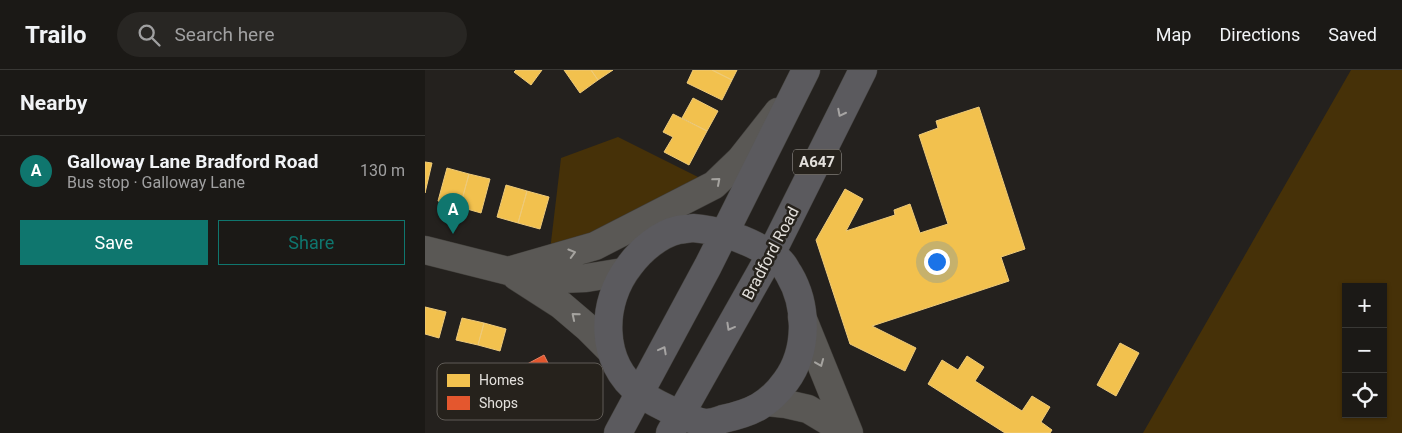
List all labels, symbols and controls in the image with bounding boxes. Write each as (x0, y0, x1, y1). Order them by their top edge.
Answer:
search box (117, 12, 467, 57)
text: Trailo (25, 21, 87, 49)
icon: search (135, 21, 163, 49)
text: Search here (175, 23, 275, 46)
text: Map (1156, 24, 1191, 45)
text: Directions (1219, 24, 1300, 45)
text: Saved (1328, 24, 1377, 45)
text: Nearby (20, 91, 87, 115)
one-way arrow (837, 108, 847, 117)
text: Galloway Lane Bradford Road (67, 150, 318, 173)
road number: A647 (793, 150, 841, 174)
text: A (31, 161, 41, 180)
text: 130 m (360, 161, 405, 180)
text: Bus stop · Galloway Lane (67, 173, 245, 192)
one-way arrow (712, 178, 721, 187)
pin: A (437, 193, 469, 234)
street label: Bradford Road (738, 204, 803, 303)
button: Save (20, 220, 208, 265)
button: Share (218, 220, 405, 265)
one-way arrow (567, 248, 576, 258)
your location (924, 249, 950, 275)
map controls (1342, 283, 1387, 418)
button: + (1342, 283, 1387, 328)
one-way arrow (571, 313, 580, 322)
one-way arrow (727, 322, 737, 331)
button: − (1342, 328, 1387, 373)
one-way arrow (657, 347, 667, 356)
one-way arrow (814, 358, 825, 367)
legend (437, 363, 603, 420)
text: Homes (479, 372, 524, 388)
button: locate (1342, 373, 1387, 418)
text: Shops (479, 395, 518, 411)

